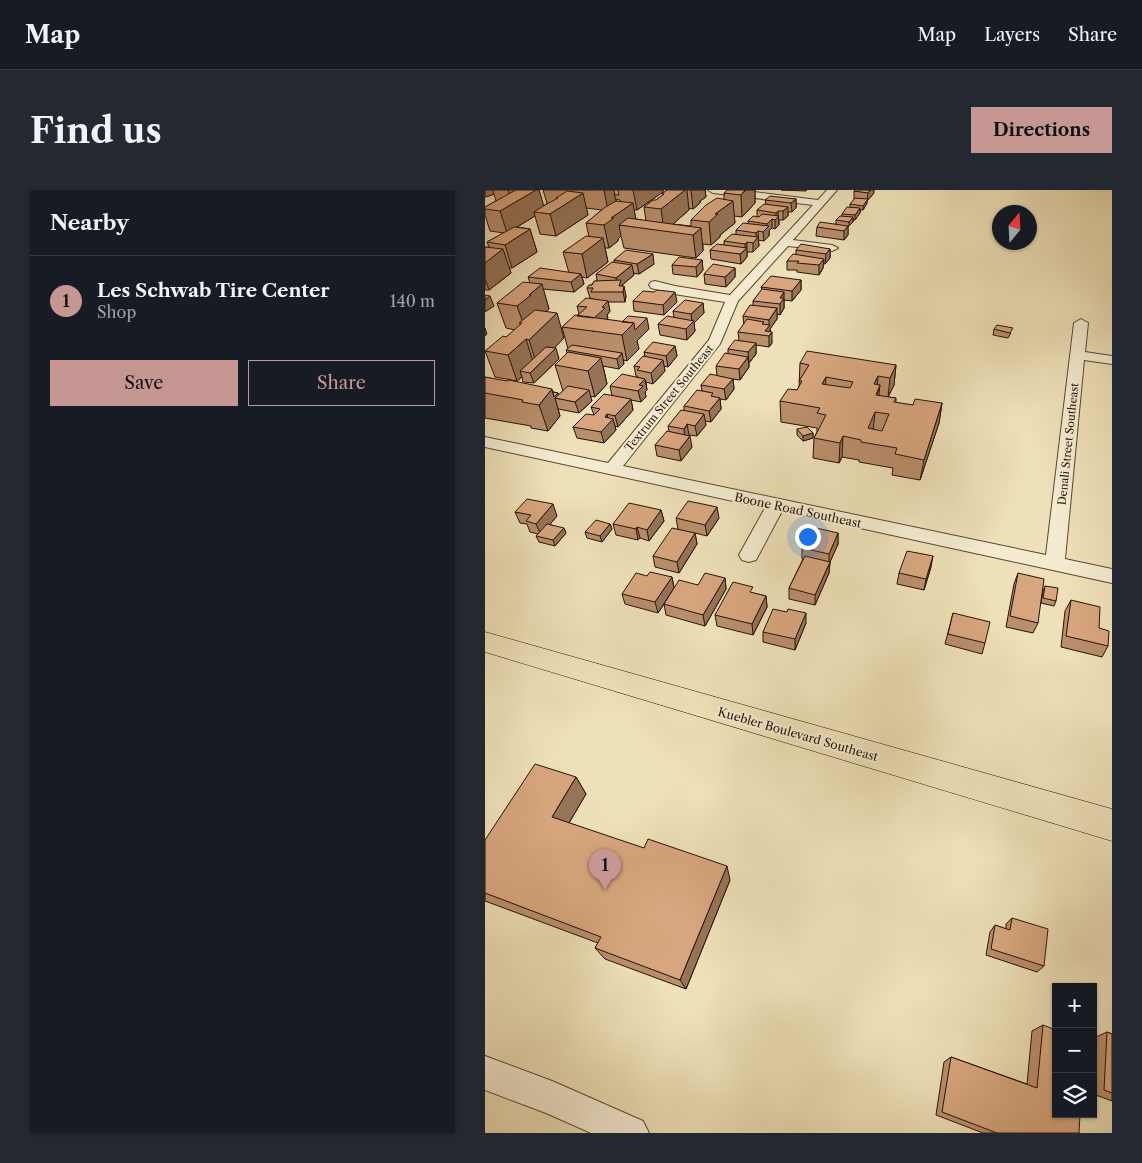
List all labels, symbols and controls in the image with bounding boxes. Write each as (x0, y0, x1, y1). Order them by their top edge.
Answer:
text: Map (25, 20, 80, 49)
text: Map (918, 24, 956, 46)
text: Layers (984, 24, 1040, 46)
text: Share (1068, 24, 1117, 46)
button: Directions (971, 107, 1112, 153)
text: Find us (30, 109, 162, 152)
north arrow (992, 205, 1037, 250)
text: Nearby (50, 210, 129, 235)
text: Les Schwab Tire Center (97, 279, 330, 302)
text: 1 (62, 291, 70, 311)
text: 140 m (390, 291, 435, 311)
text: Shop (97, 302, 136, 322)
street label: Textrum Street Southeast (622, 342, 716, 454)
button: Save (50, 360, 238, 406)
button: Share (248, 360, 435, 406)
street label: Denali Street Southeast (1055, 382, 1081, 506)
street label: Boone Road Southeast (733, 489, 864, 531)
your location (795, 524, 821, 550)
street label: Kuebler Boulevard Southeast (716, 704, 881, 764)
pin: 1 (589, 849, 621, 890)
map controls (1052, 983, 1097, 1118)
button: + (1052, 983, 1097, 1028)
button: − (1052, 1028, 1097, 1073)
button: layers (1052, 1073, 1097, 1118)

